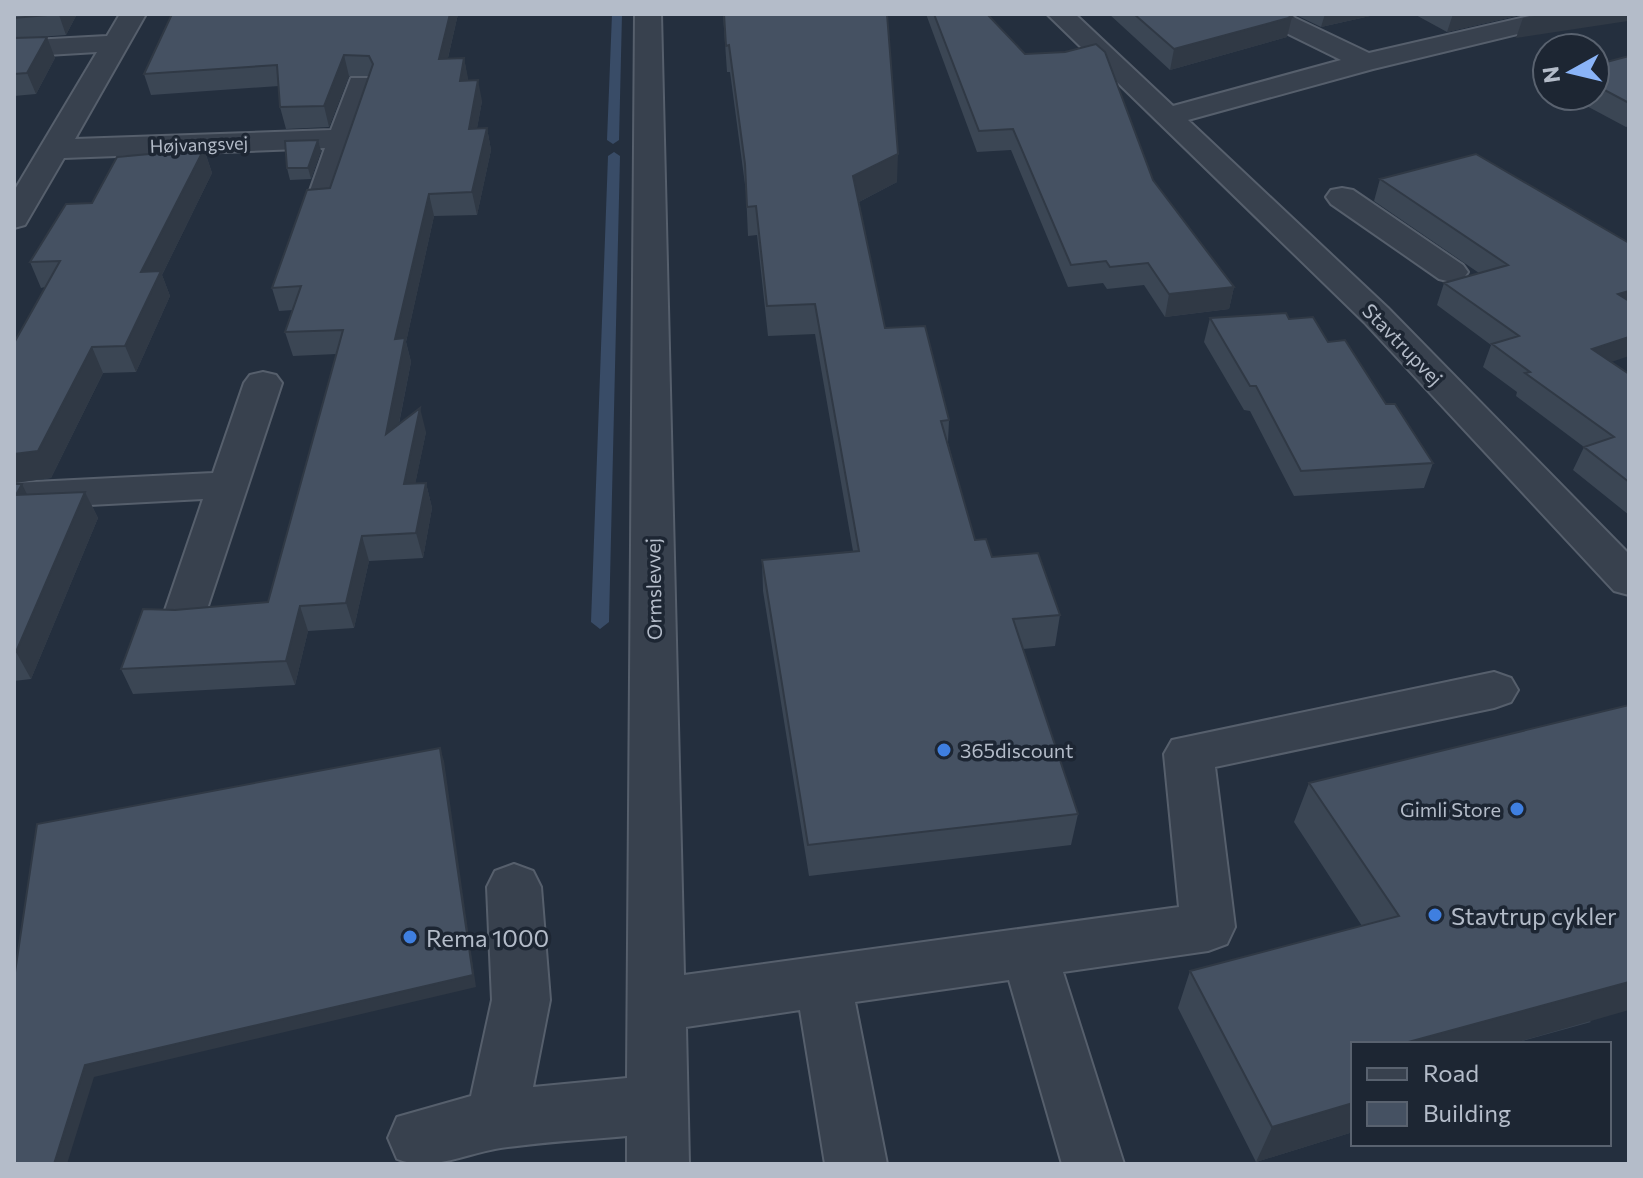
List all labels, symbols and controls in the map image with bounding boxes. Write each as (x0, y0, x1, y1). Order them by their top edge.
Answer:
north arrow (1531, 32, 1611, 112)
text: N (1536, 65, 1565, 85)
street label: Højvangsvej (149, 131, 249, 157)
street label: Stavtrupvej (1358, 298, 1448, 390)
street label: Ormslevvej (640, 538, 666, 640)
place label: 365discount (960, 738, 1074, 762)
marker: 365discount (935, 741, 953, 759)
place label: Gimli Store (1400, 797, 1501, 821)
marker: Gimli Store (1508, 800, 1526, 818)
place label: Stavtrup cykler (1451, 901, 1617, 930)
marker: Stavtrup cykler (1426, 906, 1444, 924)
place label: Rema 1000 (426, 923, 549, 952)
marker: Rema 1000 (401, 928, 419, 946)
legend (1351, 1042, 1611, 1146)
text: Road (1423, 1058, 1479, 1087)
text: Building (1423, 1098, 1511, 1127)

